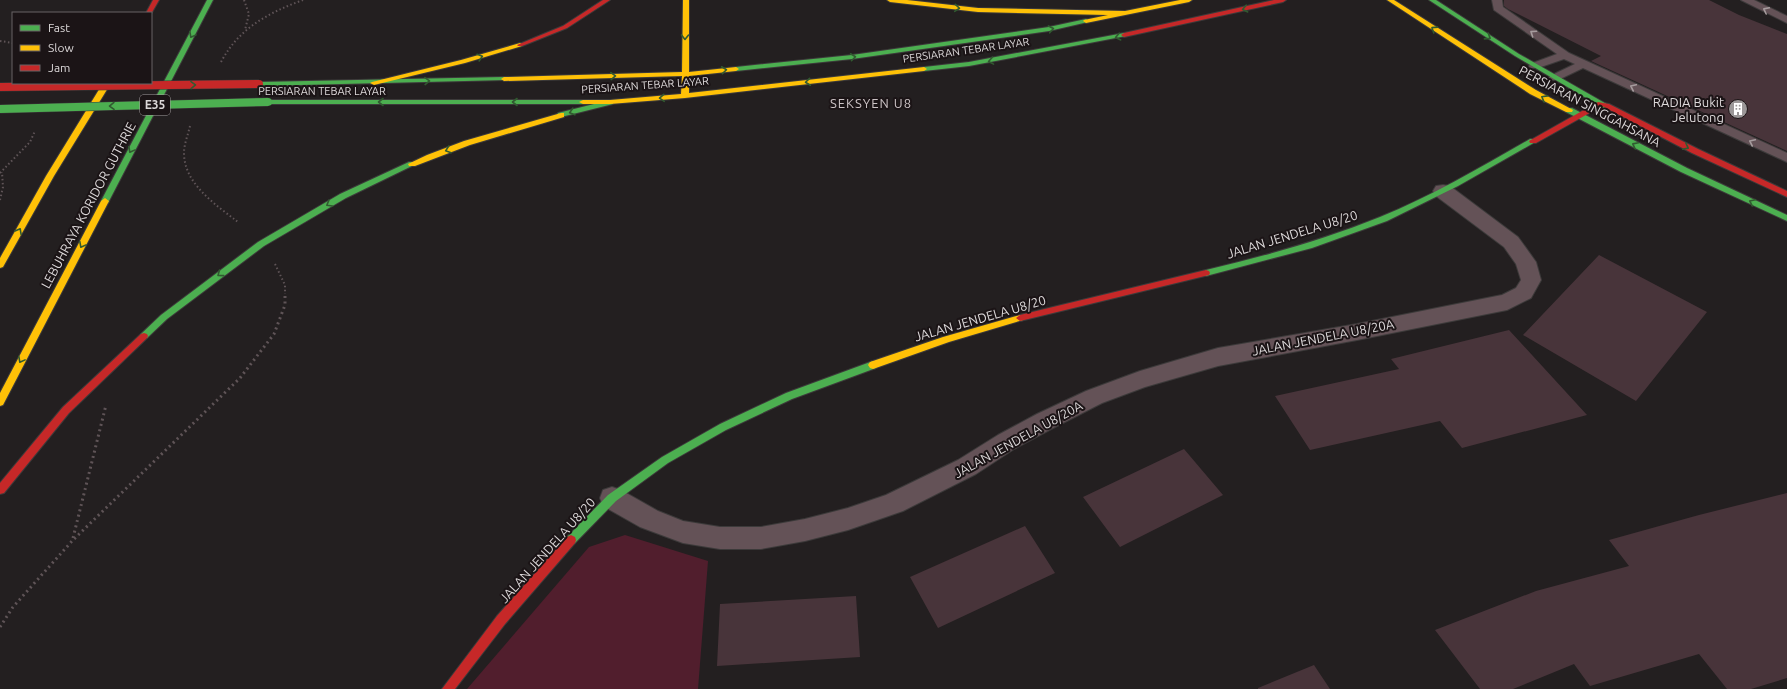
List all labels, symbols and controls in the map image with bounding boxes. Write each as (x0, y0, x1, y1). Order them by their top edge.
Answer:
one-way arrow (954, 3, 960, 12)
one-way arrow (1242, 4, 1248, 12)
one-way arrow (1763, 7, 1770, 15)
legend (12, 12, 152, 84)
text: Fast (48, 21, 70, 34)
one-way arrow (1048, 25, 1054, 33)
one-way arrow (1431, 26, 1438, 34)
one-way arrow (189, 30, 197, 38)
one-way arrow (1530, 30, 1537, 38)
one-way arrow (1115, 32, 1122, 40)
one-way arrow (1483, 32, 1490, 39)
one-way arrow (681, 34, 690, 40)
street label: PERSIARAN TEBAR LAYAR (902, 35, 1030, 65)
text: Slow (48, 41, 74, 54)
one-way arrow (476, 53, 483, 62)
one-way arrow (850, 53, 856, 62)
one-way arrow (988, 56, 994, 64)
text: Jam (48, 61, 70, 74)
street label: PERSIARAN SINGGAHSANA (1517, 63, 1664, 150)
one-way arrow (721, 65, 727, 74)
one-way arrow (610, 72, 616, 80)
street label: PERSIARAN TEBAR LAYAR (581, 75, 709, 95)
one-way arrow (424, 77, 430, 85)
one-way arrow (805, 77, 811, 86)
one-way arrow (190, 81, 196, 89)
one-way arrow (1630, 84, 1637, 92)
street label: PERSIARAN TEBAR LAYAR (258, 85, 386, 97)
one-way arrow (659, 93, 665, 102)
road number: E35 (140, 95, 170, 115)
one-way arrow (1541, 95, 1548, 102)
place label: RADIA Bukit Jelutong (1653, 95, 1724, 124)
district label: SEKSYEN U8 (830, 96, 912, 110)
one-way arrow (378, 98, 384, 106)
one-way arrow (512, 98, 518, 106)
building icon: RADIA Bukit Jelutong (1727, 98, 1749, 120)
one-way arrow (109, 102, 115, 110)
one-way arrow (569, 107, 576, 116)
street label: LEBUHRAYA KORIDOR GUTHRIE (38, 120, 138, 290)
one-way arrow (1748, 139, 1756, 147)
one-way arrow (1682, 142, 1690, 149)
one-way arrow (1631, 143, 1639, 150)
one-way arrow (444, 145, 451, 154)
one-way arrow (129, 146, 136, 153)
one-way arrow (326, 199, 334, 206)
one-way arrow (1748, 199, 1756, 207)
street label: JALAN JENDELA U8/20 (1225, 207, 1359, 261)
one-way arrow (14, 228, 22, 235)
one-way arrow (79, 241, 86, 248)
one-way arrow (218, 269, 225, 276)
street label: JALAN JENDELA U8/20 (913, 293, 1047, 343)
street label: JALAN JENDELA U8/20A (1251, 316, 1396, 358)
one-way arrow (19, 356, 26, 364)
street label: JALAN JENDELA U8/20A (951, 398, 1085, 480)
street label: JALAN JENDELA U8/20 (496, 495, 598, 605)

